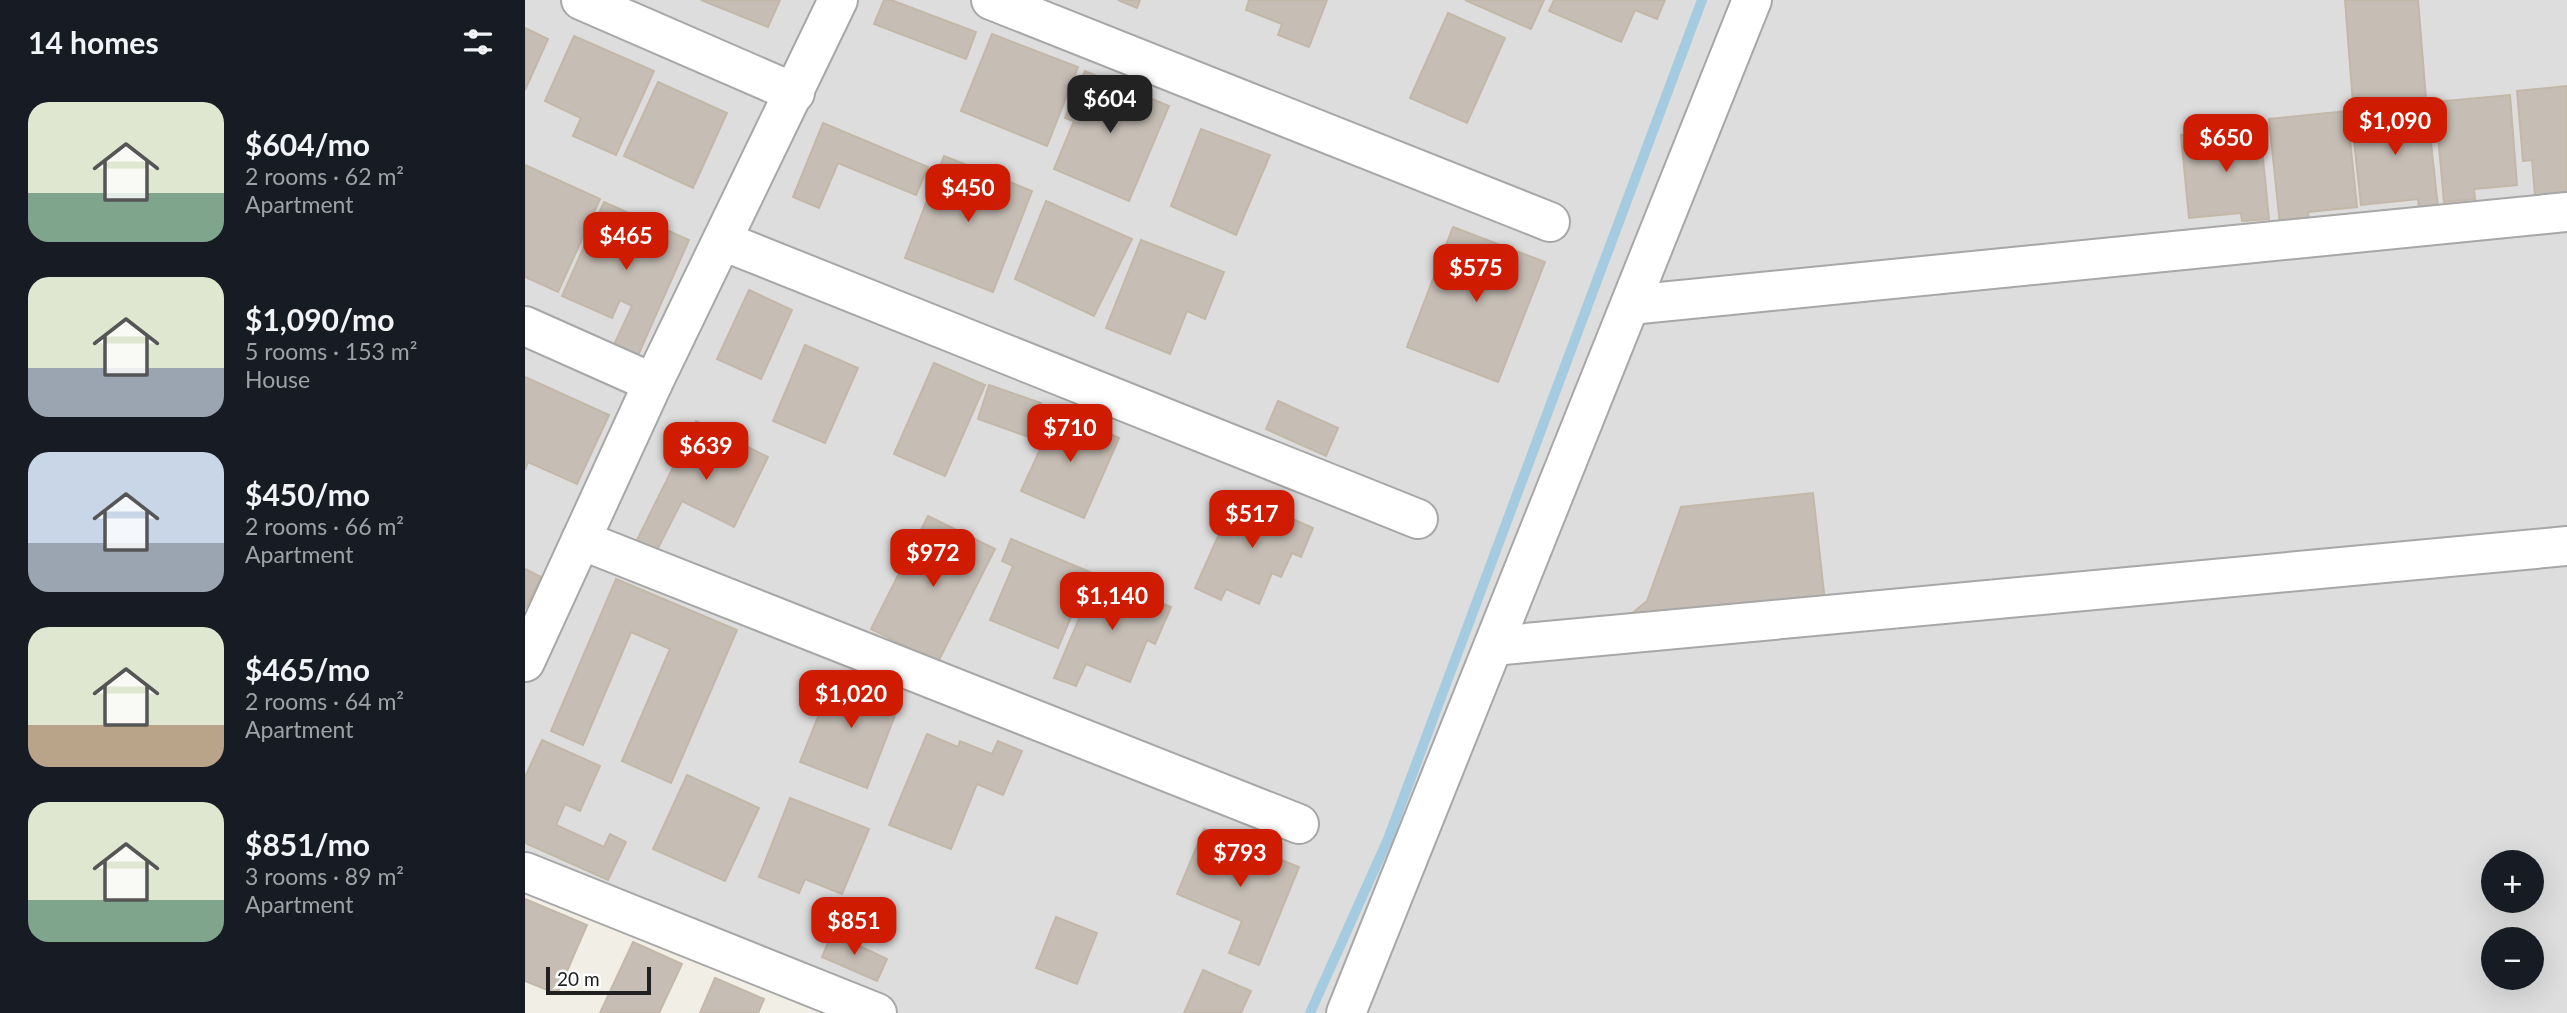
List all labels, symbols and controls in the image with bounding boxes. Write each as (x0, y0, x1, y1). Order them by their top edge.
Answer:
icon: filters (459, 23, 497, 61)
text: 14 homes (28, 24, 159, 60)
pin: $604 (1069, 76, 1151, 135)
text: $604 (1083, 84, 1137, 112)
pin: $1,090 (2338, 97, 2452, 157)
text: $1,090 (2359, 106, 2431, 134)
pin: $650 (2185, 114, 2267, 174)
text: $650 (2199, 123, 2253, 151)
text: $604/mo (245, 126, 370, 162)
icon: home (84, 130, 168, 214)
text: 2 rooms · 62 m² (245, 162, 404, 190)
pin: $450 (927, 164, 1009, 224)
text: $450 (941, 173, 995, 201)
text: Apartment (245, 190, 353, 218)
pin: $465 (585, 212, 667, 272)
text: $465 (599, 221, 653, 249)
pin: $575 (1435, 244, 1517, 304)
text: $575 (1449, 253, 1503, 281)
text: $1,090/mo (245, 301, 394, 337)
icon: home (84, 305, 168, 389)
text: 5 rooms · 153 m² (245, 337, 417, 365)
text: House (245, 365, 310, 393)
pin: $710 (1029, 405, 1111, 464)
text: $710 (1043, 413, 1097, 441)
pin: $639 (665, 422, 747, 482)
text: $639 (679, 431, 733, 459)
text: $450/mo (245, 476, 370, 512)
icon: home (84, 480, 168, 564)
pin: $517 (1211, 490, 1293, 550)
text: $517 (1225, 499, 1279, 527)
text: 2 rooms · 66 m² (245, 512, 404, 540)
pin: $972 (892, 530, 974, 589)
text: $972 (906, 538, 960, 566)
text: Apartment (245, 540, 353, 568)
pin: $1,140 (1055, 572, 1169, 632)
text: $1,140 (1076, 581, 1148, 609)
text: $465/mo (245, 651, 370, 687)
icon: home (84, 655, 168, 739)
pin: $1,020 (794, 670, 908, 730)
text: $1,020 (815, 679, 887, 707)
text: 2 rooms · 64 m² (245, 687, 404, 715)
text: Apartment (245, 715, 353, 743)
text: $851/mo (245, 826, 370, 862)
icon: home (84, 830, 168, 914)
pin: $793 (1199, 830, 1281, 889)
text: $793 (1213, 838, 1267, 866)
map controls (2481, 850, 2544, 990)
button: + (2481, 850, 2544, 913)
text: 3 rooms · 89 m² (245, 862, 404, 890)
text: Apartment (245, 890, 353, 918)
pin: $851 (813, 898, 895, 957)
text: $851 (827, 906, 881, 934)
button: − (2481, 927, 2544, 990)
scale bar (546, 964, 651, 996)
text: 20 m (557, 967, 600, 990)

